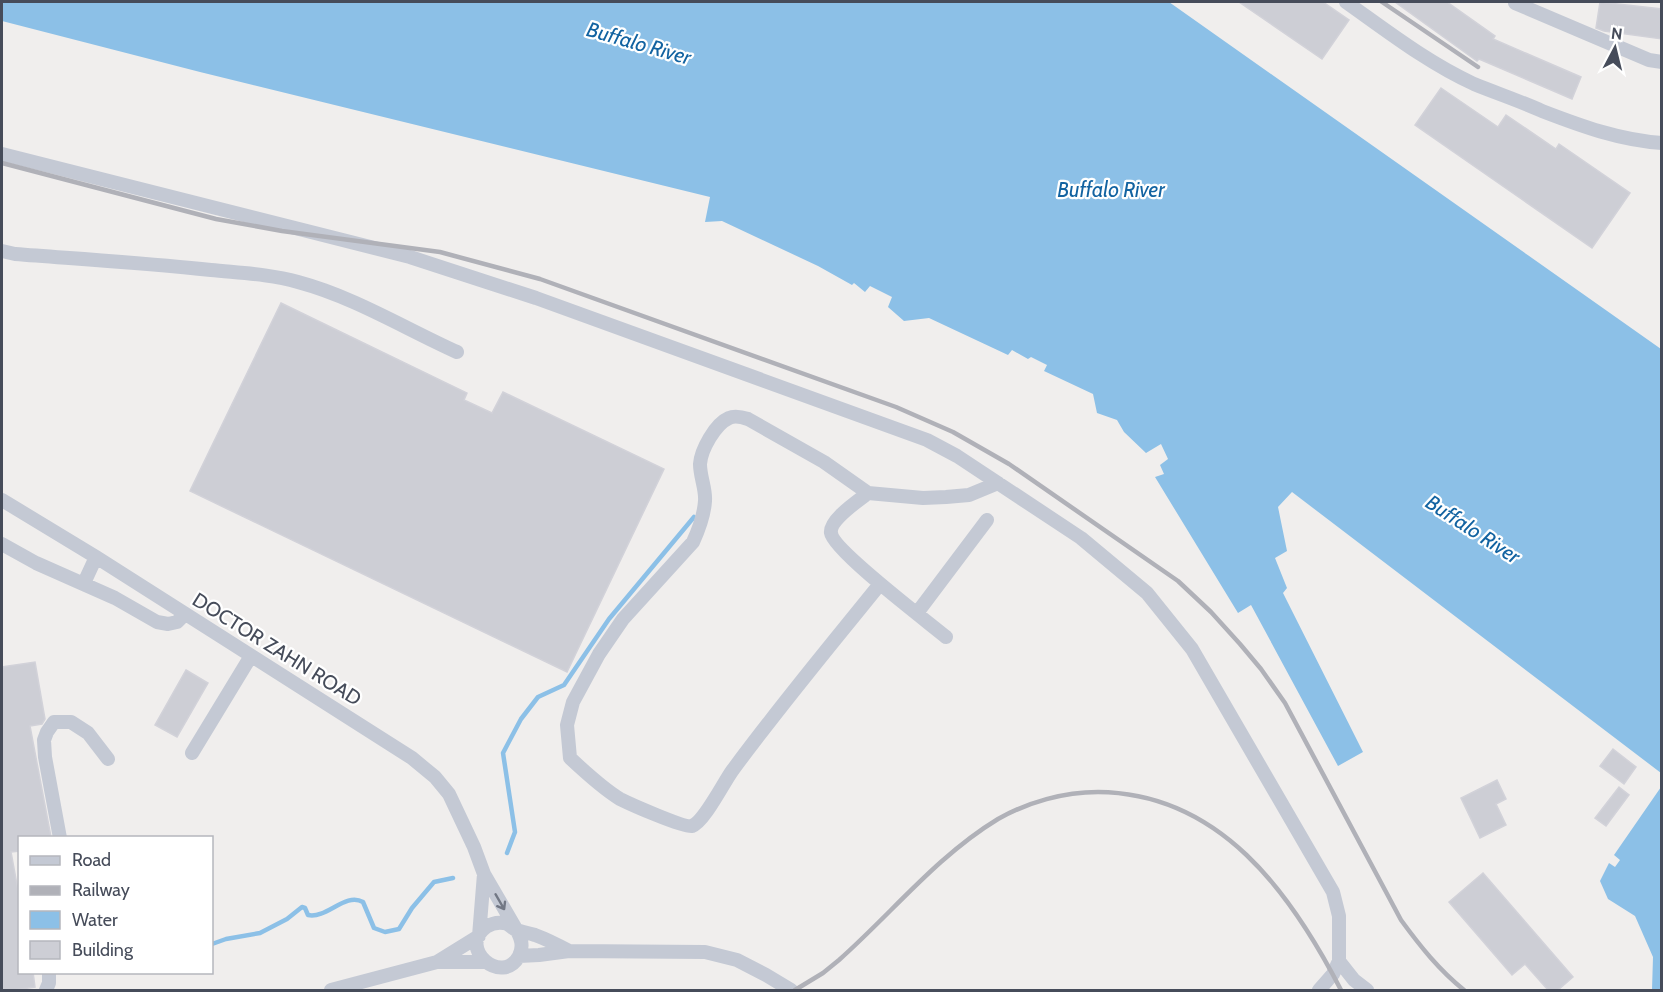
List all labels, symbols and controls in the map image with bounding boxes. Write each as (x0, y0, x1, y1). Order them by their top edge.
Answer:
water label: Buffalo River (584, 16, 695, 70)
north arrow (1585, 18, 1645, 78)
text: N (1610, 23, 1624, 44)
water label: Buffalo River (1057, 177, 1166, 202)
water label: Buffalo River (1421, 489, 1526, 570)
street label: DOCTOR ZAHN ROAD (188, 587, 366, 711)
legend (18, 836, 213, 974)
text: Road (72, 849, 111, 871)
text: Railway (72, 879, 130, 901)
one-way arrow (494, 893, 506, 910)
text: Water (72, 909, 118, 931)
text: Building (72, 939, 134, 961)

